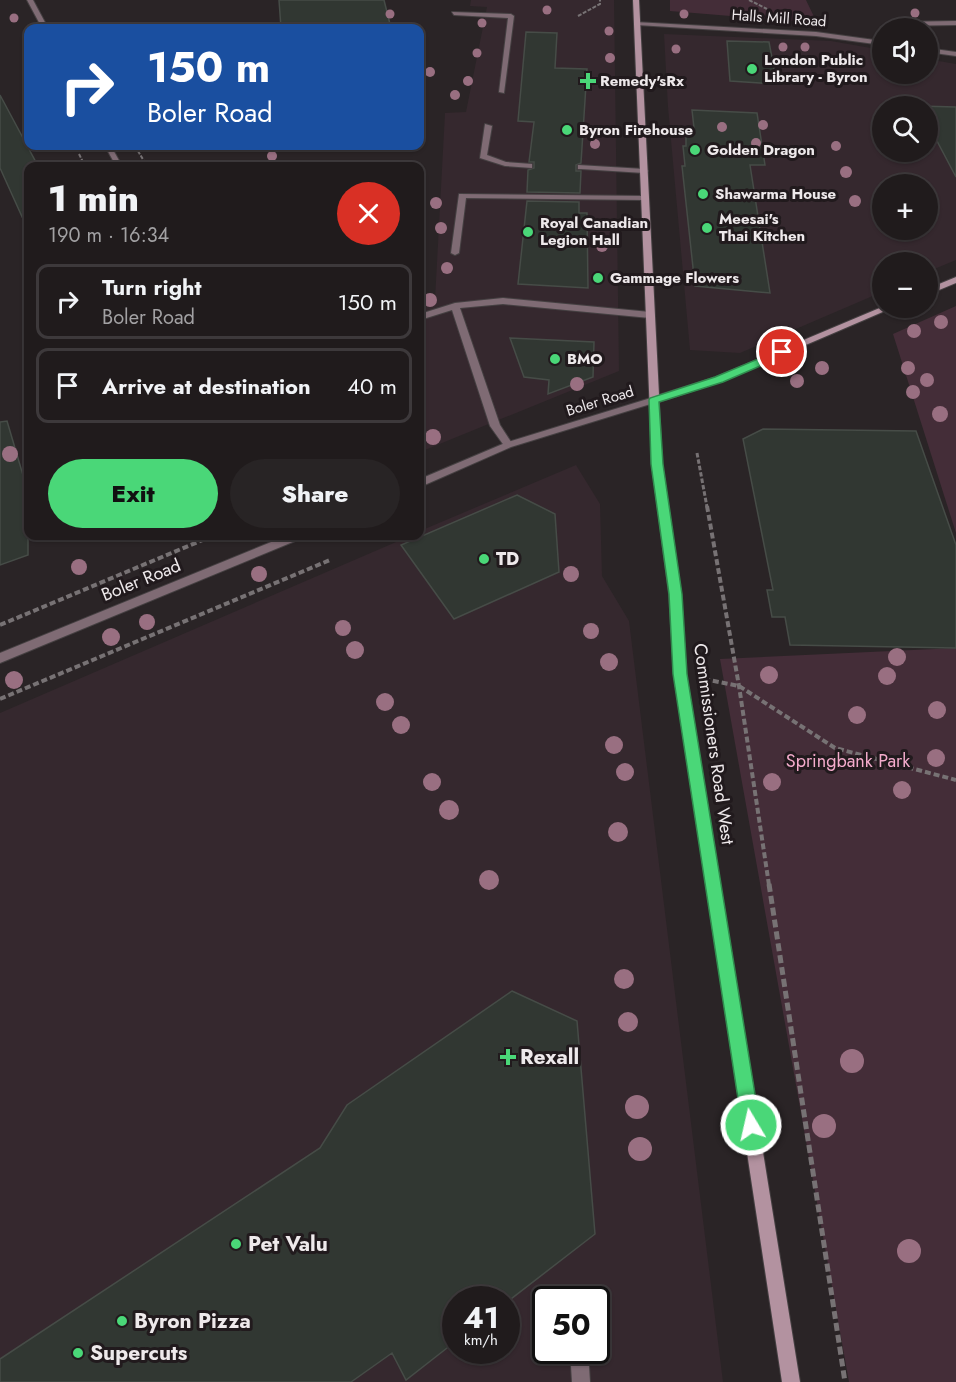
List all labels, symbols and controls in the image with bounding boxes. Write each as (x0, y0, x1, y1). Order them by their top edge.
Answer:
street label: Halls Mill Road (731, 4, 827, 32)
map controls (872, 18, 938, 318)
button: sound (872, 18, 938, 84)
text: 150 m (147, 37, 270, 98)
icon: right (48, 48, 126, 126)
place label: London Public Library - Byron (764, 49, 868, 88)
marker: London Public Library - Byron (745, 62, 759, 76)
place label: Remedy'sRx (600, 70, 684, 92)
marker: Remedy'sRx (581, 74, 595, 88)
text: Boler Road (147, 93, 273, 132)
button: search (872, 96, 938, 162)
place label: Byron Firehouse (579, 119, 694, 141)
marker: Byron Firehouse (560, 123, 574, 137)
place label: Golden Dragon (707, 139, 815, 161)
marker: Golden Dragon (688, 143, 702, 157)
text: 1 min (48, 172, 139, 224)
button: + (872, 174, 938, 240)
button: close (337, 182, 400, 245)
place label: Shawarma House (715, 183, 837, 205)
marker: Shawarma House (696, 187, 710, 201)
place label: Meesai's Thai Kitchen (719, 208, 805, 247)
place label: Royal Canadian Legion Hall (540, 212, 648, 251)
text: 190 m · 16:34 (48, 221, 169, 250)
marker: Meesai's Thai Kitchen (700, 221, 714, 235)
marker: Royal Canadian Legion Hall (521, 225, 535, 239)
button: − (872, 252, 938, 318)
place label: Gammage Flowers (610, 267, 739, 289)
text: Turn right (102, 271, 202, 303)
marker: Gammage Flowers (591, 271, 605, 285)
icon: right (51, 285, 84, 318)
text: 150 m (338, 286, 397, 318)
text: Boler Road (102, 303, 195, 332)
pin (756, 326, 807, 377)
icon: arrive (765, 335, 798, 368)
place label: BMO (567, 348, 603, 370)
marker: BMO (548, 352, 562, 366)
icon: arrive (51, 369, 84, 402)
text: Arrive at destination (102, 370, 311, 402)
text: 40 m (347, 370, 397, 402)
street label: Boler Road (563, 380, 637, 422)
button: Exit (48, 459, 218, 528)
button: Share (230, 459, 400, 528)
place label: TD (496, 546, 519, 572)
street label: Boler Road (97, 552, 185, 608)
marker: TD (477, 552, 491, 566)
street label: Commissioners Road West (687, 642, 741, 847)
park label: Springbank Park (786, 748, 910, 774)
place label: Rexall (520, 1042, 579, 1072)
marker: Rexall (501, 1050, 515, 1064)
position arrow (719, 1093, 783, 1157)
place label: Pet Valu (248, 1229, 328, 1259)
marker: Pet Valu (229, 1237, 243, 1251)
speed limit sign: 50 (532, 1286, 610, 1364)
text: 41 (463, 1296, 499, 1339)
place label: Byron Pizza (134, 1306, 251, 1336)
marker: Byron Pizza (115, 1314, 129, 1328)
text: km/h (464, 1329, 498, 1351)
place label: Supercuts (90, 1338, 188, 1368)
marker: Supercuts (71, 1346, 85, 1360)

